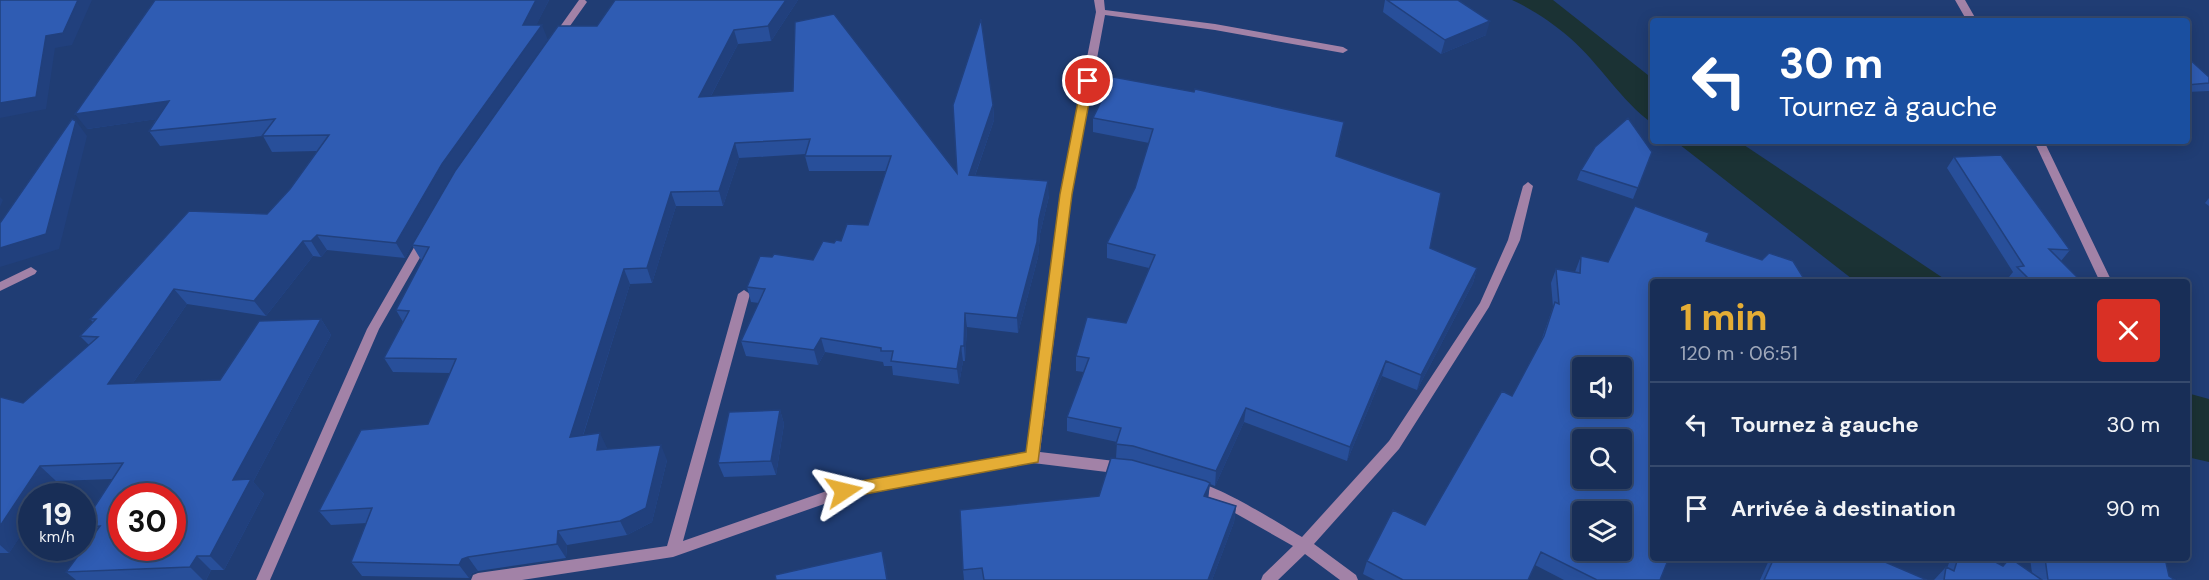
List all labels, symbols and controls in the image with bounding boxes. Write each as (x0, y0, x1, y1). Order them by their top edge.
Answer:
text: 30 m (1779, 36, 1883, 91)
icon: left (1680, 42, 1758, 120)
pin (1062, 55, 1113, 106)
icon: arrive (1071, 64, 1104, 97)
text: Tournez à gauche (1779, 89, 1997, 124)
text: 1 min (1680, 294, 1768, 341)
button: close (2097, 299, 2160, 362)
text: 120 m · 06:51 (1680, 340, 1798, 366)
map controls (1572, 357, 1632, 561)
button: sound (1572, 357, 1632, 417)
icon: left (1680, 408, 1713, 441)
text: Tournez à gauche (1731, 410, 1919, 439)
text: 30 m (2106, 410, 2160, 439)
button: search (1572, 429, 1632, 489)
position arrow (812, 459, 876, 523)
speed limit sign: 30 (108, 483, 186, 561)
icon: arrive (1680, 492, 1713, 525)
text: Arrivée à destination (1731, 494, 1956, 523)
text: 90 m (2106, 494, 2160, 523)
text: 19 (42, 495, 72, 534)
button: layers (1572, 501, 1632, 561)
text: km/h (39, 527, 75, 547)

